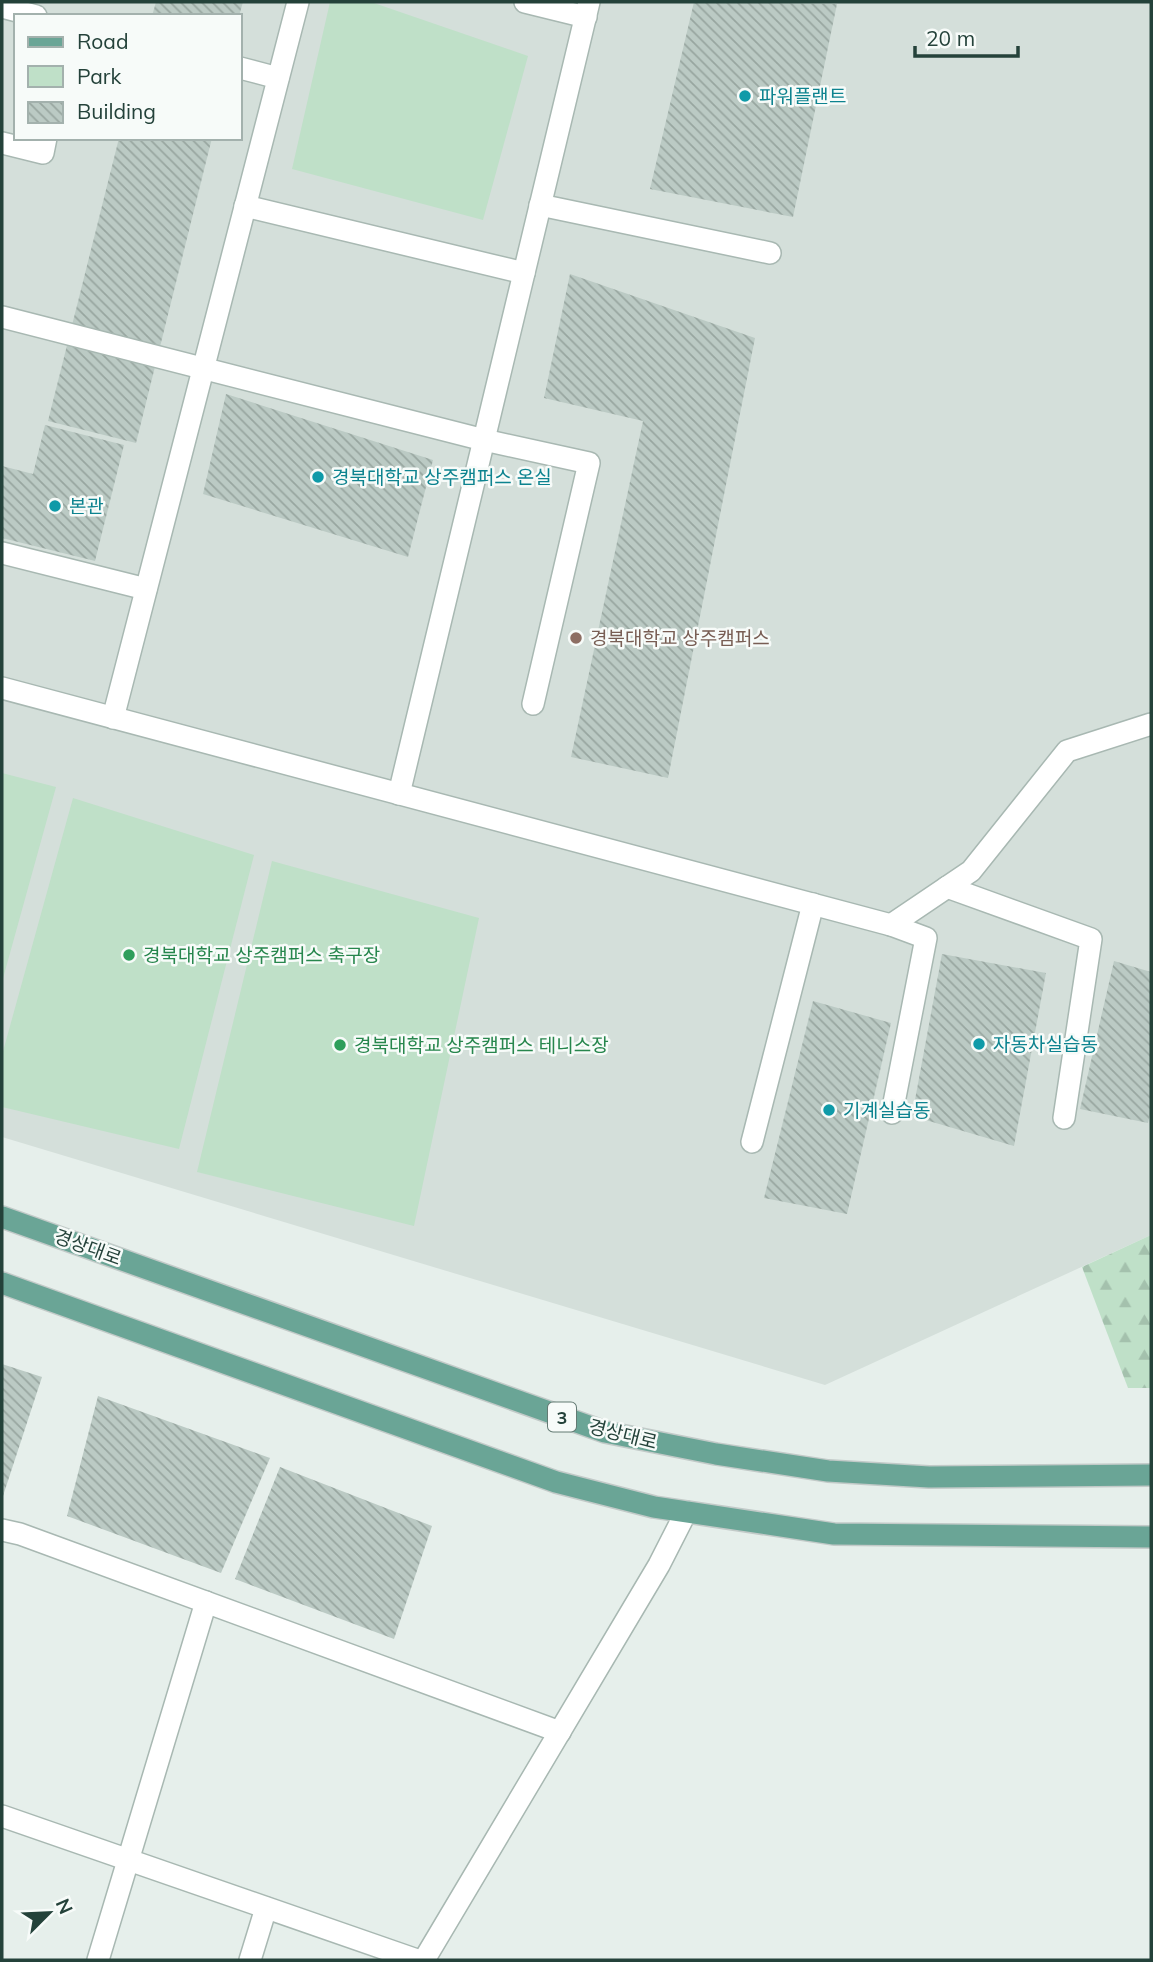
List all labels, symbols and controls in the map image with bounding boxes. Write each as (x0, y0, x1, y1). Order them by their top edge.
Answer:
legend (14, 14, 242, 140)
scale bar (915, 14, 1018, 58)
text: 20 m (926, 25, 975, 51)
text: Road (77, 28, 128, 54)
text: Park (77, 63, 121, 89)
place label: 파워플랜트 (759, 84, 846, 108)
marker: 파워플랜트 (737, 88, 753, 104)
text: Building (77, 98, 156, 124)
place label: 경북대학교 상주캠퍼스 온실 (332, 465, 552, 489)
marker: 경북대학교 상주캠퍼스 온실 (310, 469, 326, 485)
place label: 본관 (69, 494, 104, 518)
marker: 본관 (47, 498, 63, 514)
place label: 경북대학교 상주캠퍼스 (590, 626, 770, 650)
marker: 경북대학교 상주캠퍼스 (568, 630, 584, 646)
place label: 경북대학교 상주캠퍼스 축구장 (143, 943, 380, 967)
marker: 경북대학교 상주캠퍼스 축구장 (121, 947, 137, 963)
place label: 자동차실습동 (993, 1032, 1098, 1056)
place label: 경북대학교 상주캠퍼스 테니스장 (354, 1033, 609, 1057)
marker: 자동차실습동 (971, 1036, 987, 1052)
marker: 경북대학교 상주캠퍼스 테니스장 (332, 1037, 348, 1053)
place label: 기계실습동 (843, 1098, 930, 1122)
marker: 기계실습동 (821, 1102, 837, 1118)
street label: 경상대로 (51, 1224, 125, 1270)
road number: 3 (548, 1402, 576, 1432)
street label: 경상대로 (586, 1414, 660, 1454)
north arrow (14, 1878, 84, 1948)
text: N (51, 1895, 78, 1918)

